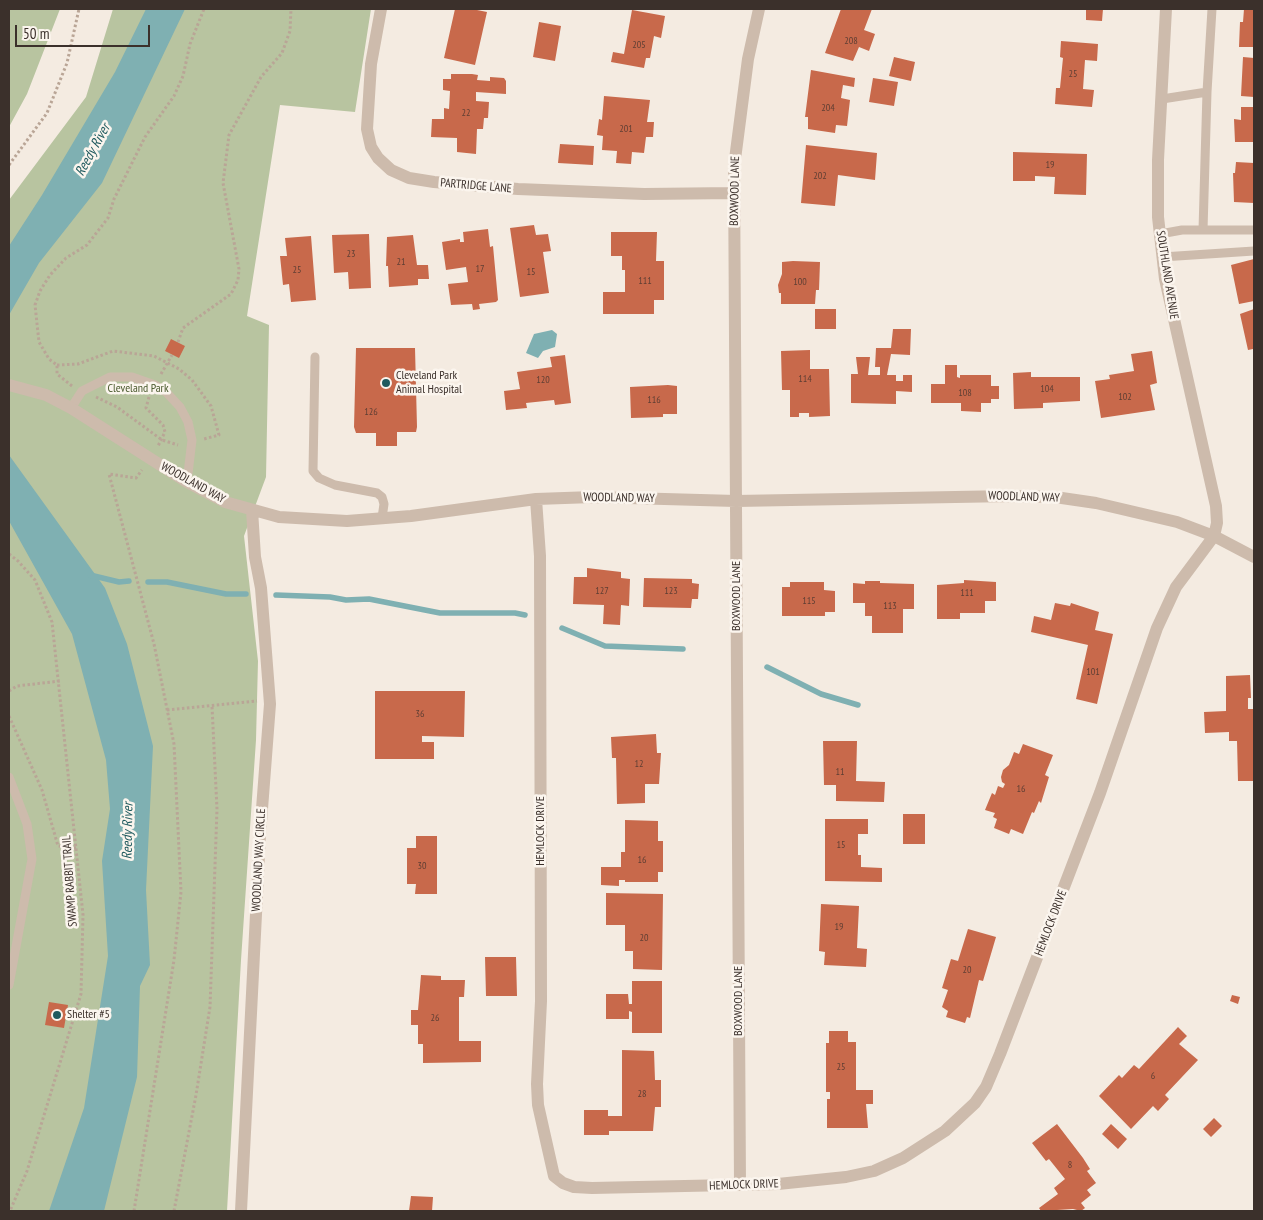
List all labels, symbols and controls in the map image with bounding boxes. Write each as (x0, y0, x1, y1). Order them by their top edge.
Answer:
scale bar (18, 15, 152, 47)
text: 50 m (23, 24, 49, 43)
house number: 208 (844, 35, 858, 47)
house number: 205 (632, 39, 646, 51)
house number: 25 (1069, 68, 1077, 80)
house number: 204 (821, 102, 835, 114)
house number: 22 (462, 107, 470, 119)
water label: Reedy River (72, 121, 114, 179)
house number: 201 (619, 123, 633, 135)
street label: BOXWOOD LANE (727, 156, 743, 226)
house number: 19 (1046, 159, 1054, 171)
house number: 202 (813, 170, 827, 182)
street label: PARTRIDGE LANE (440, 176, 512, 196)
street label: SOUTHLAND AVENUE (1153, 230, 1181, 320)
house number: 23 (347, 248, 355, 260)
house number: 21 (397, 256, 405, 268)
house number: 17 (476, 263, 484, 275)
house number: 25 (293, 264, 301, 276)
house number: 15 (527, 266, 535, 278)
house number: 111 (638, 275, 652, 287)
house number: 100 (793, 276, 807, 288)
place label: Cleveland Park Animal Hospital (396, 369, 462, 397)
house number: 114 (798, 373, 812, 385)
house number: 120 (536, 374, 550, 386)
marker: Cleveland Park Animal Hospital (380, 377, 392, 389)
park label: Cleveland Park (107, 382, 169, 396)
house number: 104 (1040, 383, 1054, 395)
house number: 108 (958, 387, 972, 399)
house number: 102 (1118, 391, 1132, 403)
house number: 116 (647, 394, 661, 406)
house number: 126 (364, 406, 378, 418)
street label: WOODLAND WAY (158, 459, 228, 507)
street label: WOODLAND WAY (988, 489, 1060, 505)
street label: WOODLAND WAY (583, 490, 655, 506)
street label: BOXWOOD LANE (730, 561, 744, 631)
house number: 127 (595, 585, 609, 597)
house number: 123 (664, 585, 678, 597)
house number: 111 (960, 587, 974, 599)
house number: 115 (802, 595, 816, 607)
house number: 113 (883, 600, 897, 612)
house number: 101 (1086, 666, 1100, 678)
house number: 36 (416, 708, 424, 720)
house number: 12 (635, 758, 643, 770)
house number: 11 (836, 766, 844, 778)
house number: 16 (1017, 783, 1025, 795)
street label: HEMLOCK DRIVE (534, 796, 548, 866)
water label: Reedy River (119, 802, 137, 860)
street label: WOODLAND WAY CIRCLE (249, 808, 269, 912)
street label: SWAMP RABBIT TRAIL (60, 835, 80, 927)
house number: 15 (837, 839, 845, 851)
house number: 16 (638, 854, 646, 866)
house number: 30 (418, 860, 426, 872)
street label: HEMLOCK DRIVE (1032, 888, 1070, 958)
house number: 19 (835, 921, 843, 933)
house number: 20 (640, 932, 648, 944)
house number: 20 (963, 964, 971, 976)
street label: BOXWOOD LANE (732, 966, 746, 1036)
place label: Shelter #5 (67, 1008, 110, 1022)
marker: Shelter #5 (51, 1009, 63, 1021)
house number: 26 (431, 1012, 439, 1024)
house number: 25 (837, 1061, 845, 1073)
house number: 6 (1151, 1070, 1155, 1082)
house number: 28 (638, 1088, 646, 1100)
house number: 8 (1068, 1159, 1072, 1171)
street label: HEMLOCK DRIVE (709, 1177, 779, 1193)

